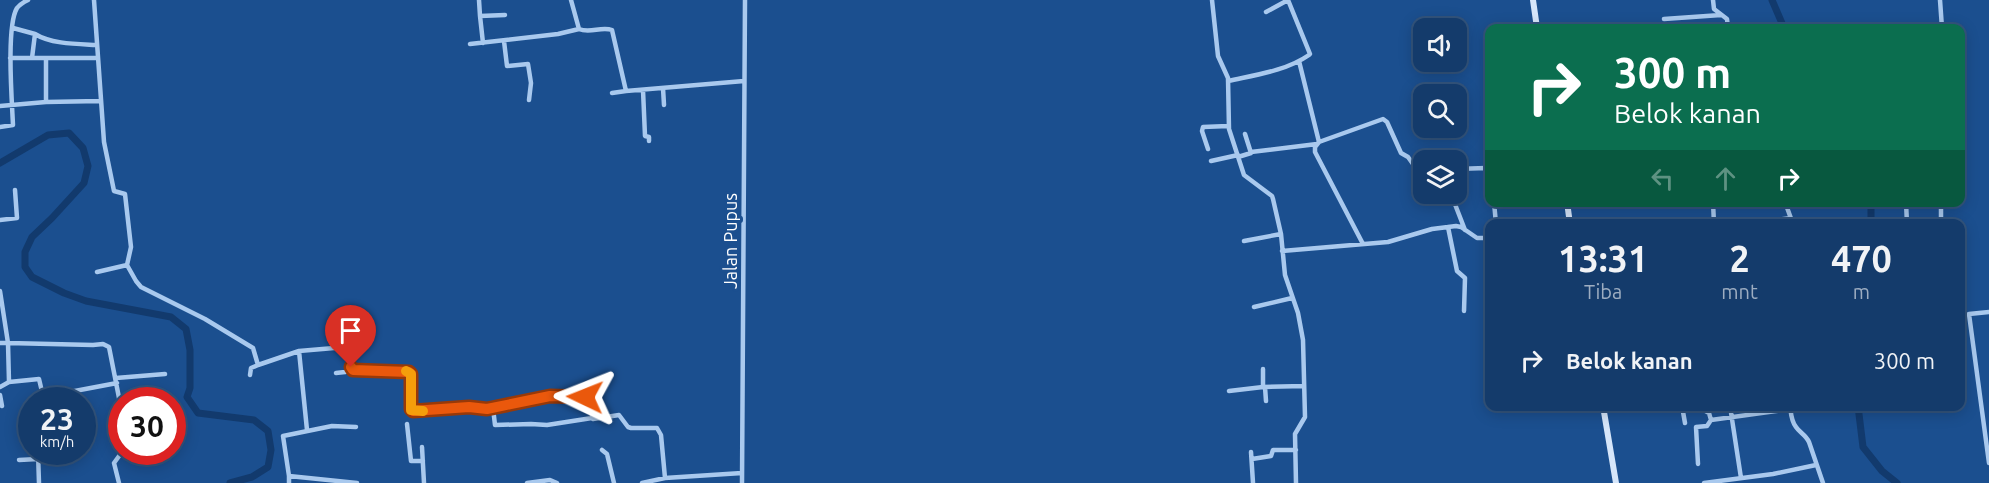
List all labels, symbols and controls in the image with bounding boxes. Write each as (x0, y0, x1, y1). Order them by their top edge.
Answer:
map controls (1413, 18, 1467, 204)
button: sound (1413, 18, 1467, 72)
icon: right (1515, 48, 1593, 126)
text: 300 m (1614, 49, 1731, 96)
button: search (1413, 84, 1467, 138)
text: Belok kanan (1614, 98, 1761, 128)
button: layers (1413, 150, 1467, 204)
icon: left (1646, 162, 1679, 195)
icon: ahead (1709, 162, 1742, 195)
icon: right (1772, 162, 1805, 195)
street label: Jalan Pupus (720, 193, 740, 289)
text: 13:31 (1558, 238, 1648, 279)
text: 2 (1729, 238, 1750, 279)
text: 470 (1831, 238, 1892, 279)
text: Tiba (1584, 280, 1622, 303)
text: mnt (1721, 280, 1758, 303)
text: m (1853, 280, 1870, 303)
pin (325, 305, 376, 367)
icon: arrive (334, 314, 367, 347)
icon: right (1515, 344, 1548, 377)
text: Belok kanan (1566, 348, 1693, 373)
text: 300 m (1874, 348, 1935, 373)
position arrow (553, 365, 617, 429)
speed limit sign: 30 (108, 387, 186, 465)
text: 23 (40, 402, 74, 436)
text: km/h (40, 433, 74, 450)

